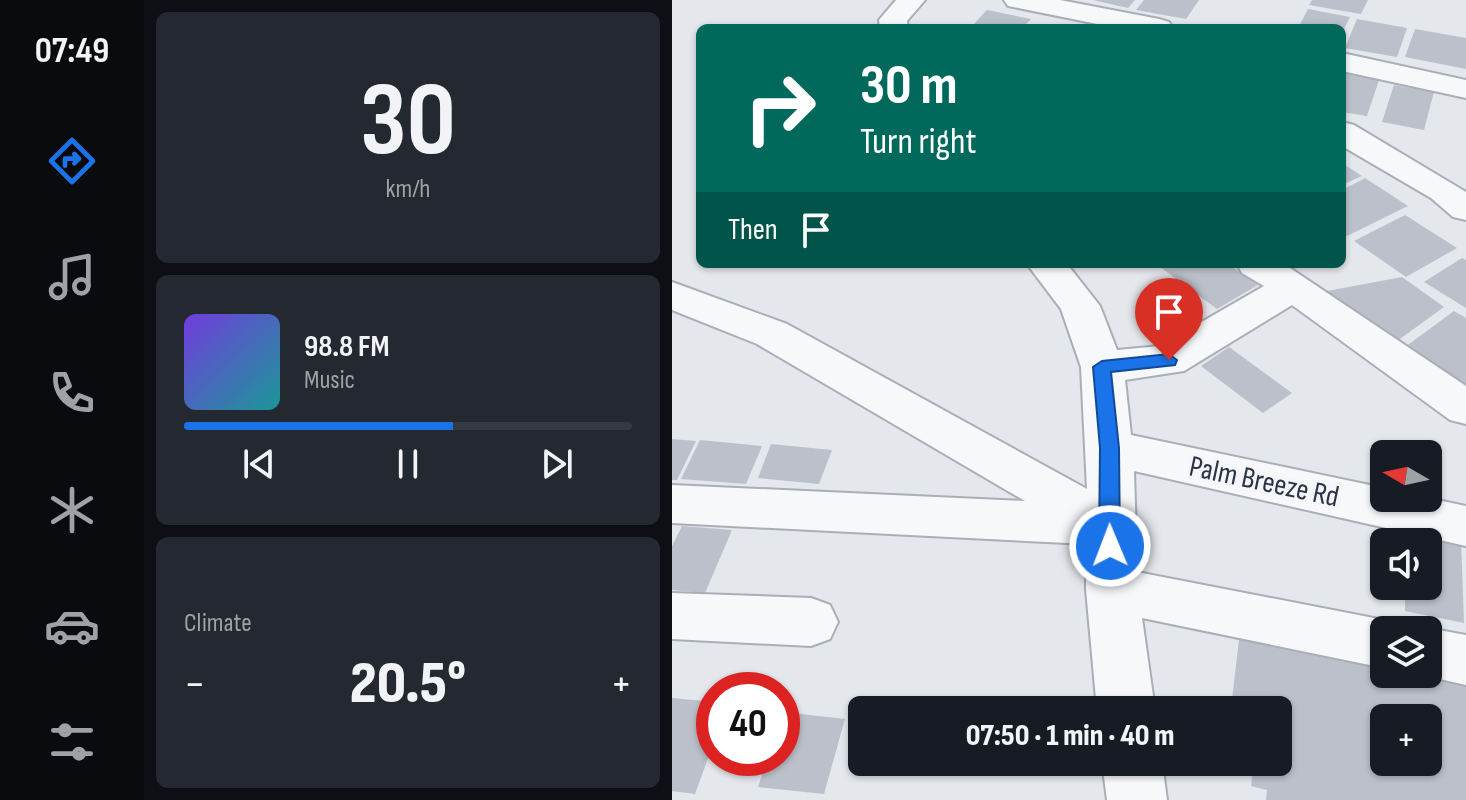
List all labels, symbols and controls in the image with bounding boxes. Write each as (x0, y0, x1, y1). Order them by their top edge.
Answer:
text: 07:49 (35, 30, 109, 73)
text: 30 m (860, 53, 958, 120)
icon: right (728, 56, 832, 160)
text: 30 (360, 59, 456, 184)
text: Turn right (860, 121, 977, 164)
icon: directions (44, 133, 100, 189)
text: km/h (386, 174, 430, 205)
icon: arrive (794, 208, 838, 252)
text: Then (728, 212, 778, 248)
icon: music (44, 249, 100, 305)
pin (1135, 278, 1203, 360)
icon: arrive (1147, 290, 1191, 334)
text: 98.8 FM (304, 329, 389, 365)
icon: phone (44, 365, 100, 421)
text: Music (304, 365, 355, 396)
north arrow (1370, 440, 1442, 512)
map controls (1370, 440, 1442, 776)
icon: previous (237, 442, 281, 486)
icon: pause (386, 442, 430, 486)
icon: next (535, 442, 579, 486)
street label: Palm Breeze Rd (1186, 449, 1342, 515)
icon: climate (44, 482, 100, 538)
position arrow (1068, 504, 1152, 588)
button: sound (1370, 528, 1442, 600)
icon: car (44, 598, 100, 654)
text: Climate (184, 608, 252, 639)
button: layers (1370, 616, 1442, 688)
text: 20.5° (350, 648, 466, 720)
text: − (184, 658, 206, 711)
text: + (610, 658, 632, 711)
speed limit sign: 40 (696, 672, 800, 776)
button: + (1370, 704, 1442, 776)
icon: filters (44, 714, 100, 770)
text: 07:50 · 1 min · 40 m (966, 718, 1174, 754)

